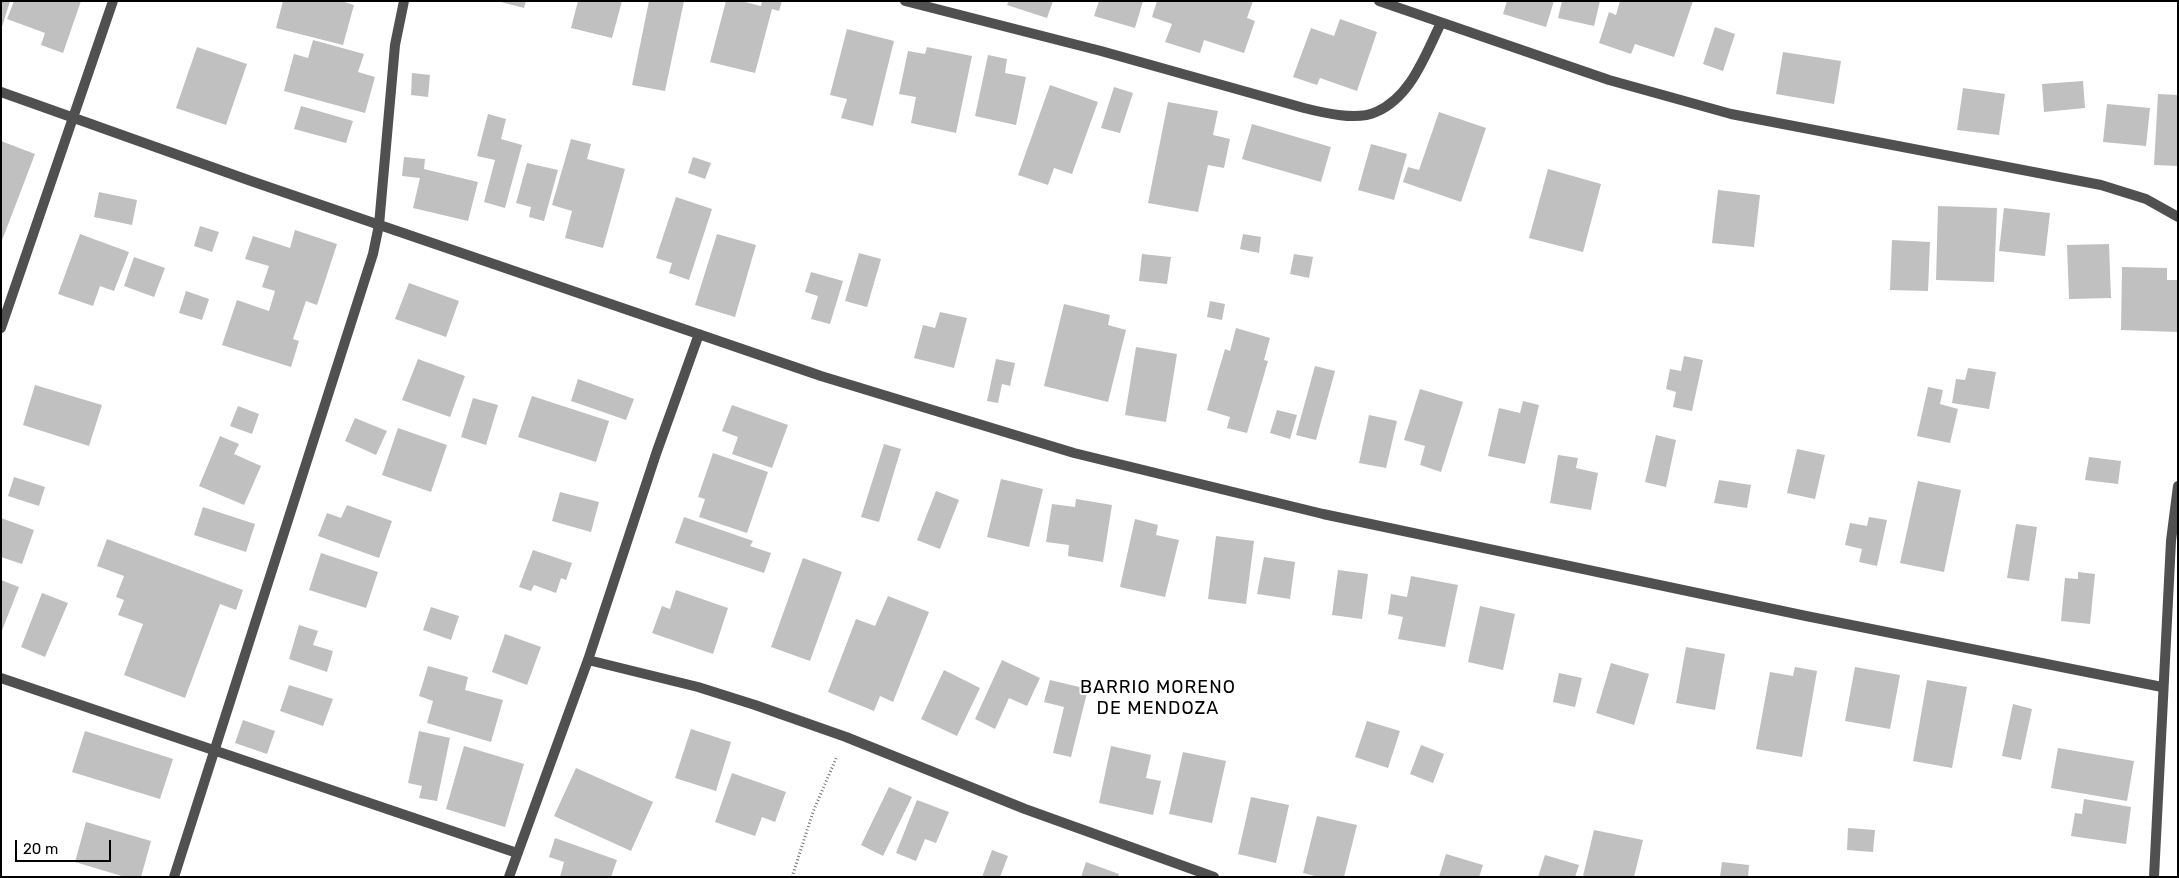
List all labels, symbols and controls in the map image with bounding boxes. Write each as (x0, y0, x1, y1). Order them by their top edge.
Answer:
district label: BARRIO MORENO DE MENDOZA (1078, 677, 1238, 720)
scale bar (18, 830, 114, 862)
text: 20 m (23, 840, 58, 858)

